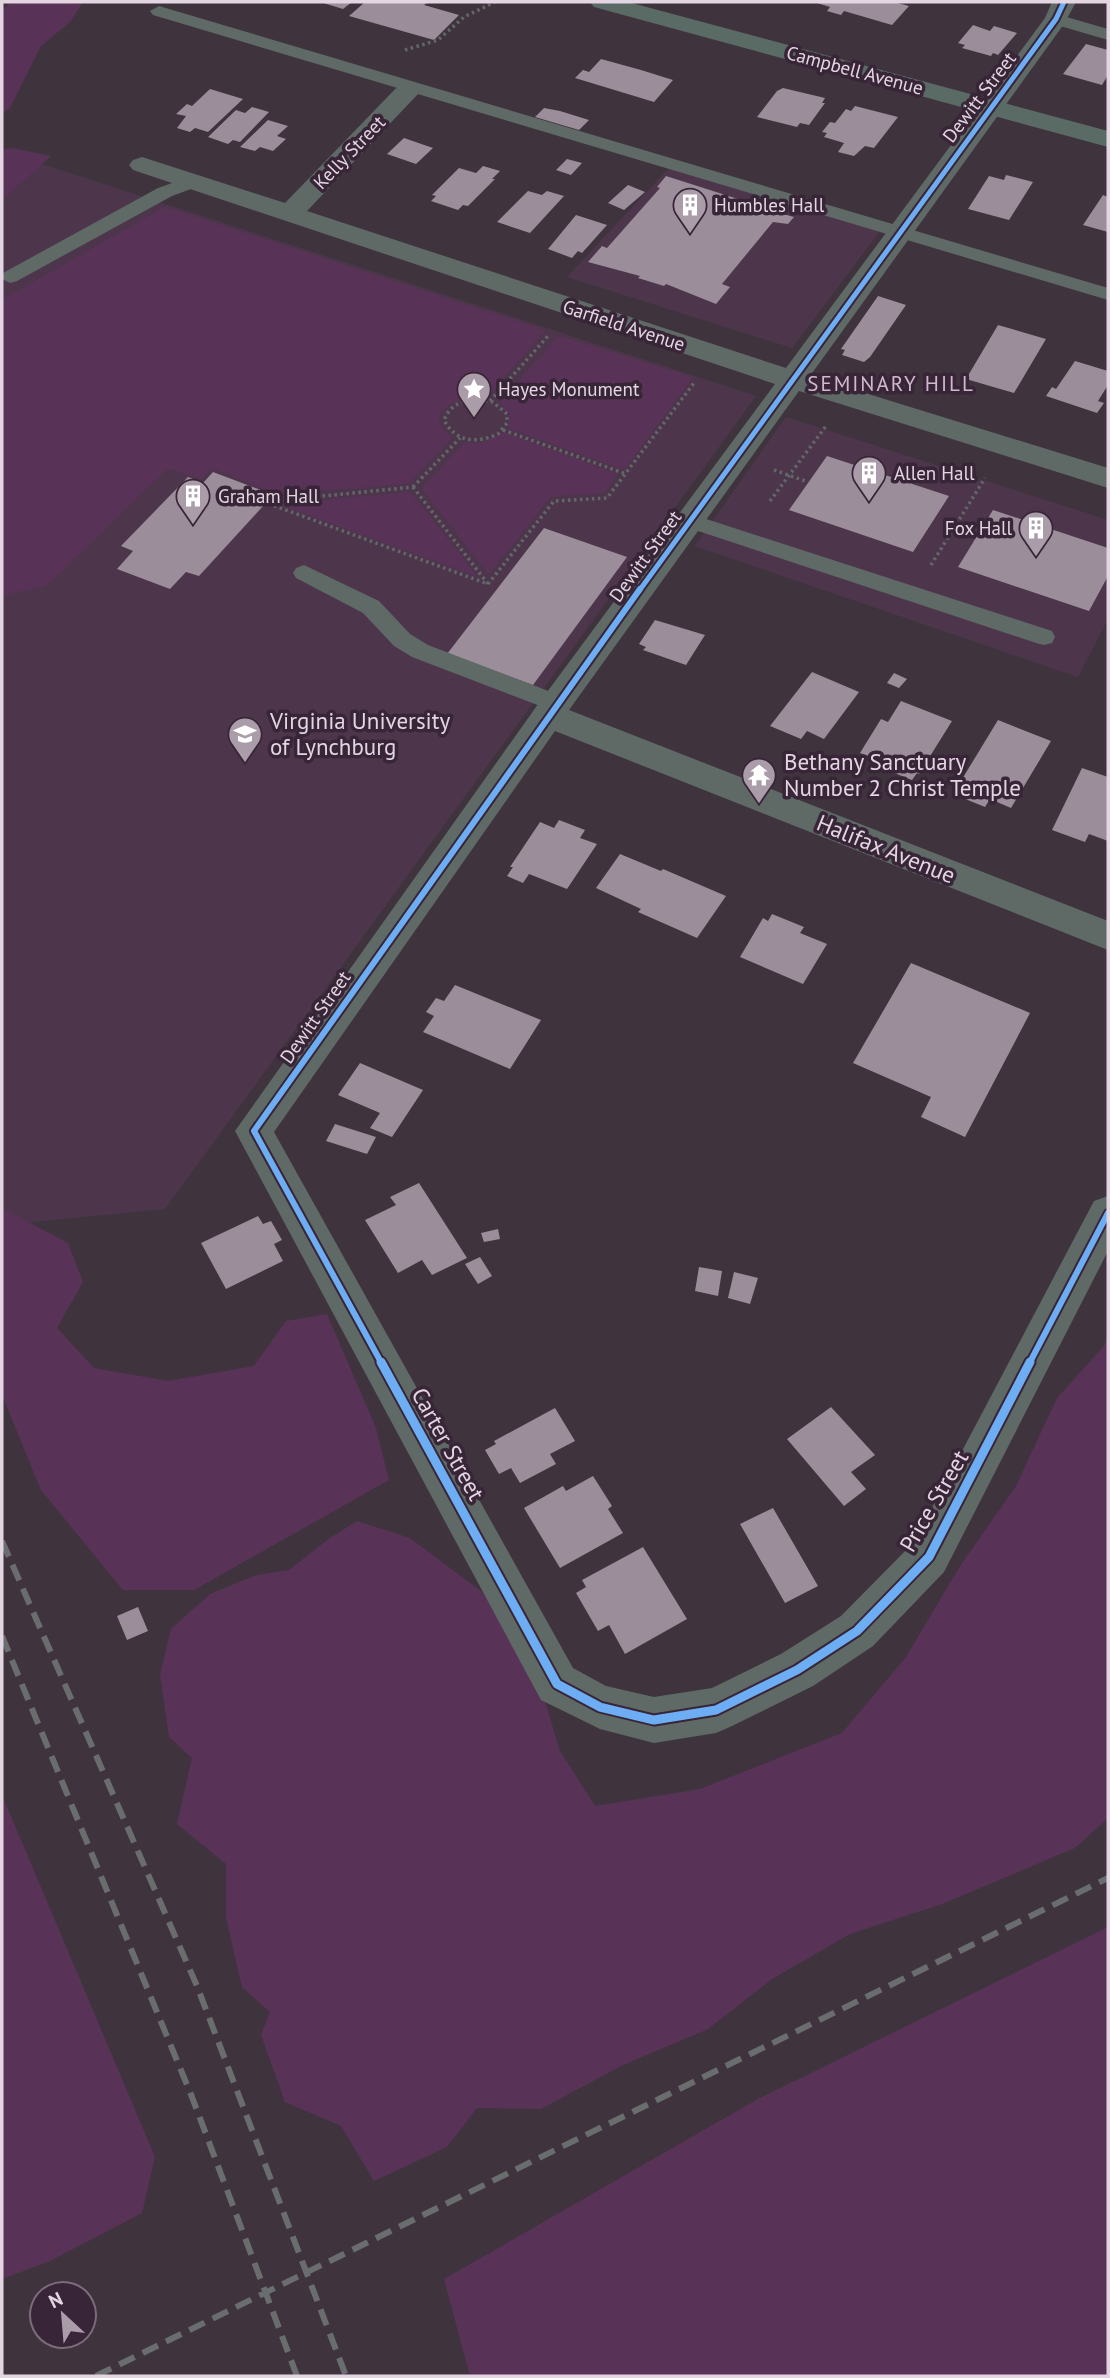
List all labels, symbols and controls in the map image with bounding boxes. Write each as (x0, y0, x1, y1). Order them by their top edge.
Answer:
street label: Campbell Avenue (784, 40, 926, 100)
street label: Dewitt Street (937, 46, 1021, 147)
street label: Kelly Street (308, 110, 390, 194)
building icon: Humbles Hall (671, 186, 709, 235)
place label: Humbles Hall (714, 193, 825, 217)
street label: Garfield Avenue (560, 294, 688, 356)
place icon: Hayes Monument (455, 370, 493, 419)
district label: SEMINARY HILL (807, 370, 975, 397)
place label: Hayes Monument (498, 377, 640, 401)
building icon: Allen Hall (850, 454, 888, 503)
place label: Allen Hall (894, 461, 975, 485)
building icon: Graham Hall (174, 477, 212, 526)
place label: Graham Hall (218, 484, 320, 508)
street label: Dewitt Street (604, 505, 687, 607)
building icon: Fox Hall (1017, 509, 1055, 558)
place label: Fox Hall (945, 516, 1012, 540)
place label: Virginia University of Lynchburg (269, 706, 451, 761)
school or university icon: Virginia University of Lynchburg (226, 715, 264, 764)
place label: Bethany Sanctuary Number 2 Christ Temple (784, 747, 1021, 802)
temple icon: Bethany Sanctuary Number 2 Christ Temple (740, 756, 778, 805)
street label: Halifax Avenue (813, 808, 960, 889)
street label: Dewitt Street (274, 966, 356, 1068)
street label: Carter Street (406, 1382, 491, 1505)
street label: Price Street (893, 1445, 974, 1557)
north arrow (28, 2280, 98, 2350)
text: N (45, 2286, 66, 2313)

